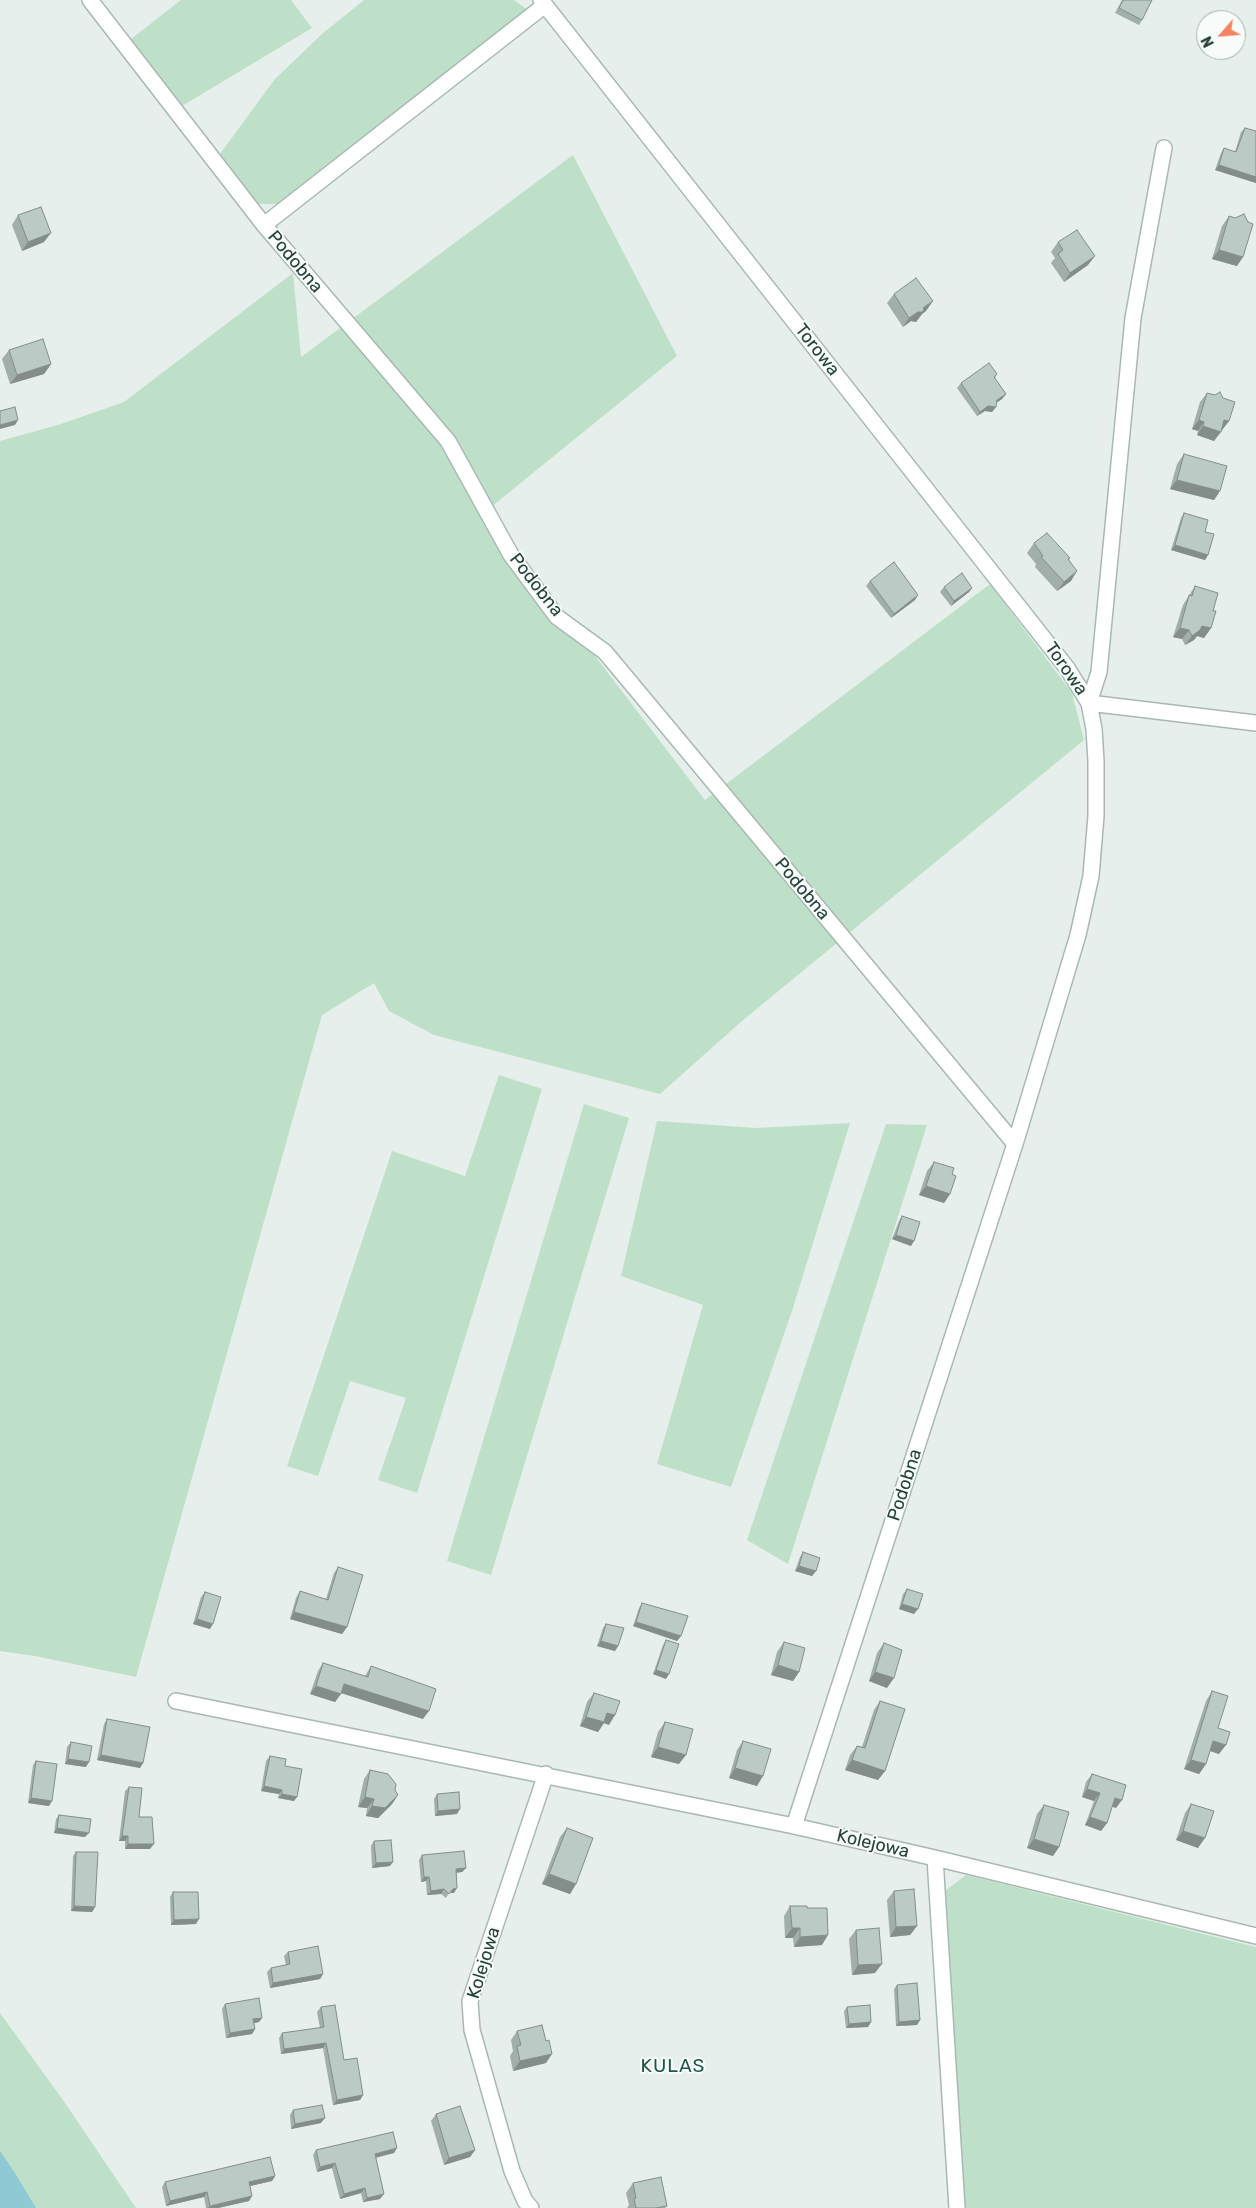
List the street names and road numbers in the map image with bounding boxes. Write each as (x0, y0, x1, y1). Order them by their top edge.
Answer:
street label: Podobna (263, 227, 327, 297)
street label: Torowa (790, 320, 844, 380)
street label: Podobna (505, 549, 567, 621)
street label: Torowa (1040, 638, 1092, 700)
street label: Podobna (770, 854, 834, 924)
street label: Podobna (883, 1446, 927, 1524)
street label: Kolejowa (835, 1825, 911, 1863)
street label: Kolejowa (463, 1925, 505, 2001)

